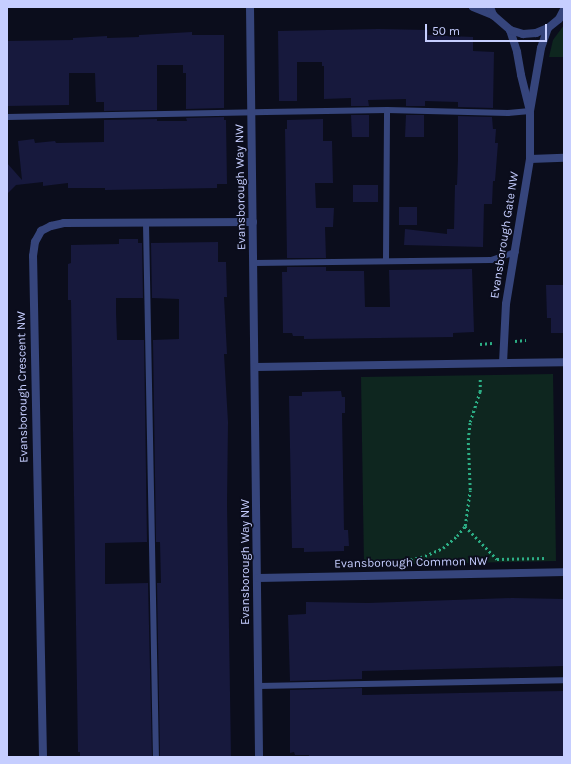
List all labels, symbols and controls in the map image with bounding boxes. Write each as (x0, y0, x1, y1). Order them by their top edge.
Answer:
scale bar (427, 16, 549, 42)
text: 50 m (432, 24, 460, 38)
street label: Evansborough Way NW (233, 124, 249, 250)
street label: Evansborough Gate NW (488, 170, 522, 300)
street label: Evansborough Crescent NW (14, 311, 32, 463)
street label: Evansborough Way NW (239, 499, 253, 625)
street label: Evansborough Common NW (334, 554, 488, 572)

